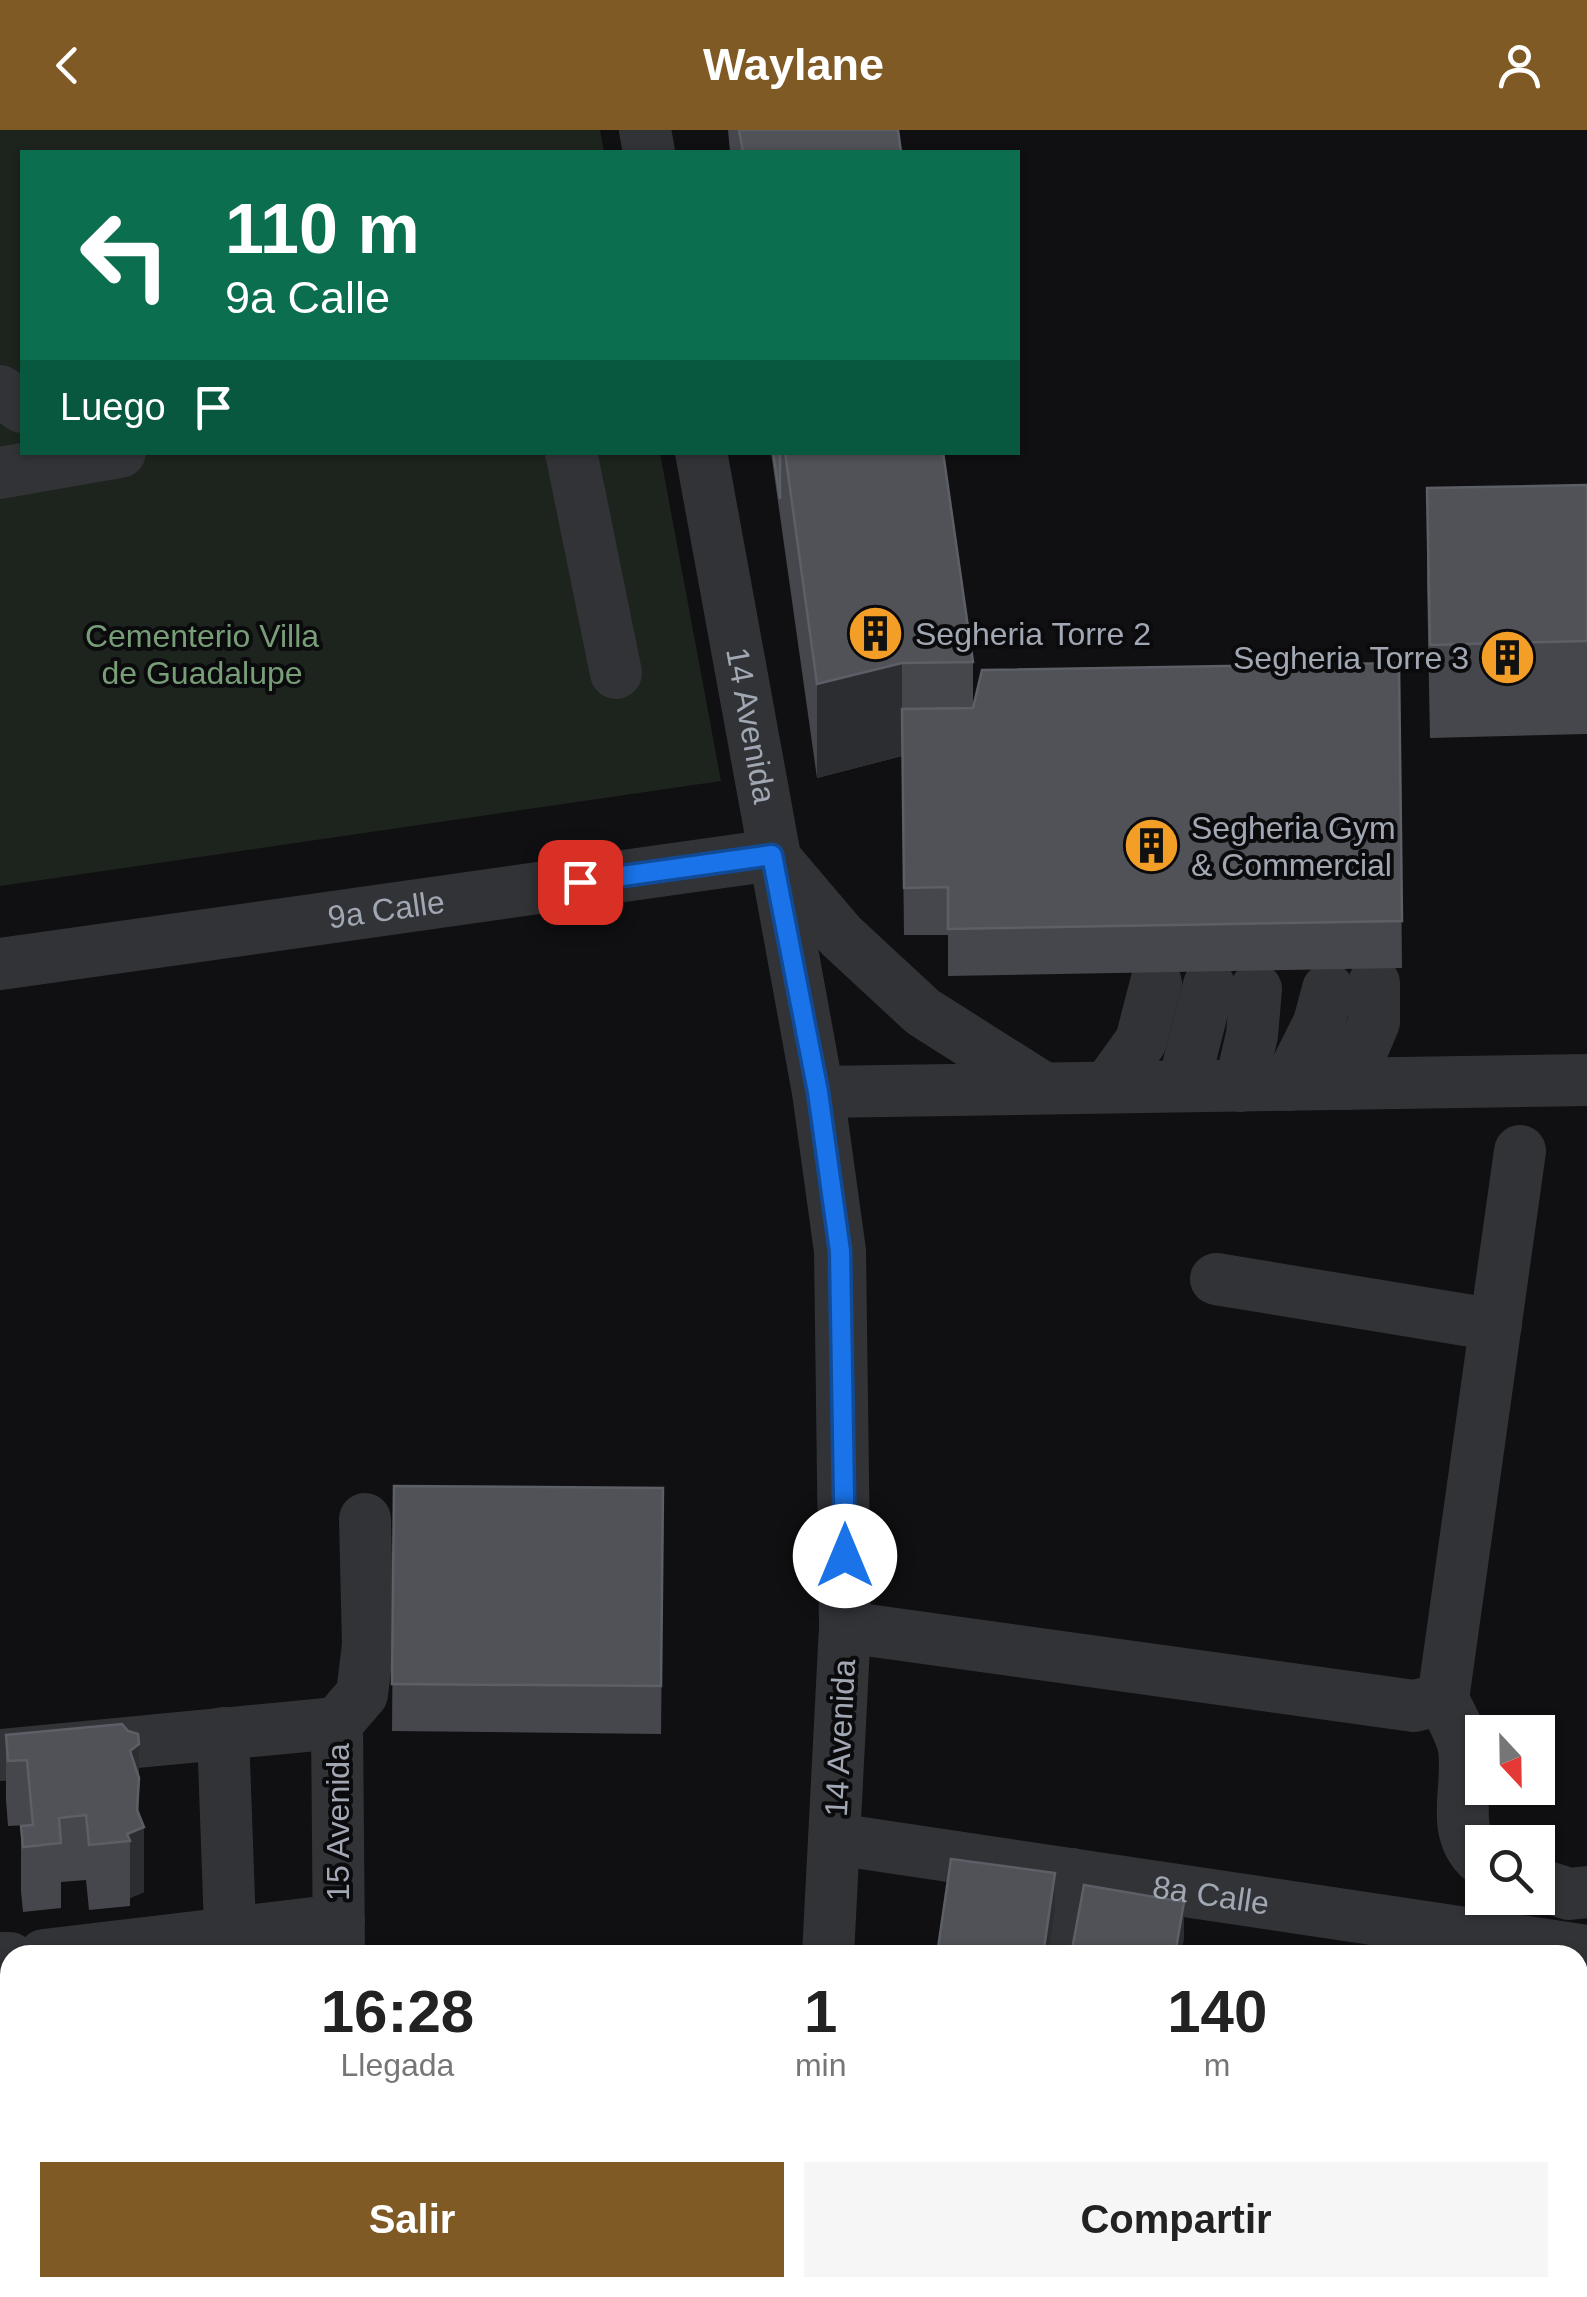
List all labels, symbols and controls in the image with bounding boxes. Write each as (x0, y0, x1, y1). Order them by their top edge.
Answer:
icon: back (40, 38, 95, 93)
icon: person (1492, 38, 1547, 93)
text: Waylane (703, 39, 884, 90)
icon: left (60, 190, 190, 320)
text: 110 m (225, 190, 420, 268)
text: 9a Calle (225, 272, 390, 323)
icon: arrive (186, 380, 241, 435)
text: Luego (60, 386, 166, 428)
building icon: Segheria Torre 2 (846, 604, 906, 664)
place label: Segheria Torre 2 (915, 616, 1151, 652)
park label: Cementerio Villa de Guadalupe (85, 618, 319, 691)
building icon: Segheria Torre 3 (1478, 628, 1538, 688)
place label: Segheria Torre 3 (1233, 640, 1469, 676)
street label: 14 Avenida (719, 645, 783, 807)
place label: Segheria Gym & Commercial (1191, 810, 1396, 883)
building icon: Segheria Gym & Commercial (1122, 816, 1182, 876)
pin (538, 840, 623, 925)
icon: arrive (553, 855, 608, 910)
street label: 9a Calle (326, 884, 447, 936)
position arrow (793, 1504, 897, 1608)
street label: 14 Avenida (818, 1658, 862, 1818)
north arrow (1465, 1715, 1555, 1805)
map controls (1465, 1715, 1555, 1915)
street label: 15 Avenida (320, 1743, 356, 1901)
button: search (1465, 1825, 1555, 1915)
street label: 8a Calle (1150, 1869, 1272, 1921)
text: 16:28 (321, 1978, 474, 2045)
text: 1 (804, 1978, 837, 2045)
text: 140 (1167, 1978, 1267, 2045)
text: Llegada (340, 2047, 454, 2083)
text: min (795, 2047, 846, 2083)
text: m (1204, 2047, 1231, 2083)
button: Salir (40, 2162, 784, 2277)
button: Compartir (804, 2162, 1548, 2277)

